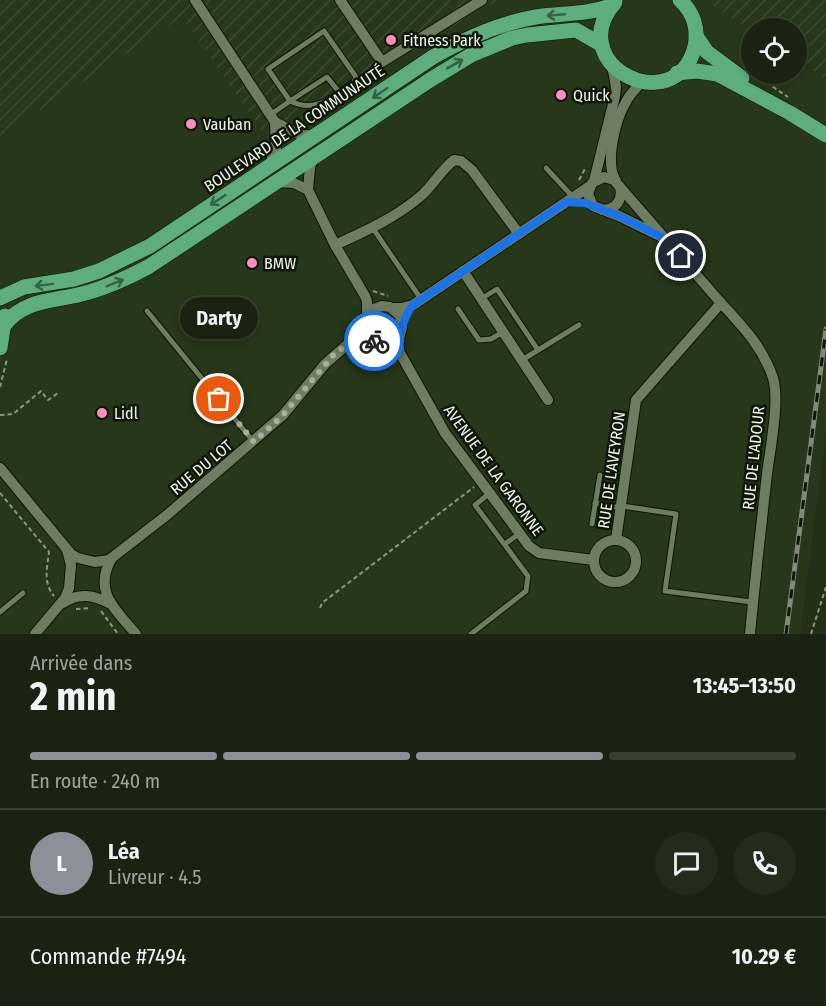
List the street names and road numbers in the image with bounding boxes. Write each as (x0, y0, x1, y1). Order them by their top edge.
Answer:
street label: BOULEVARD DE LA COMMUNAUTÉ (201, 61, 388, 196)
street label: AVENUE DE LA GARONNE (440, 401, 547, 539)
street label: RUE DE L'ADOUR (739, 405, 768, 511)
street label: RUE DE L'AVEYRON (594, 410, 629, 530)
street label: RUE DU LOT (166, 436, 237, 499)

